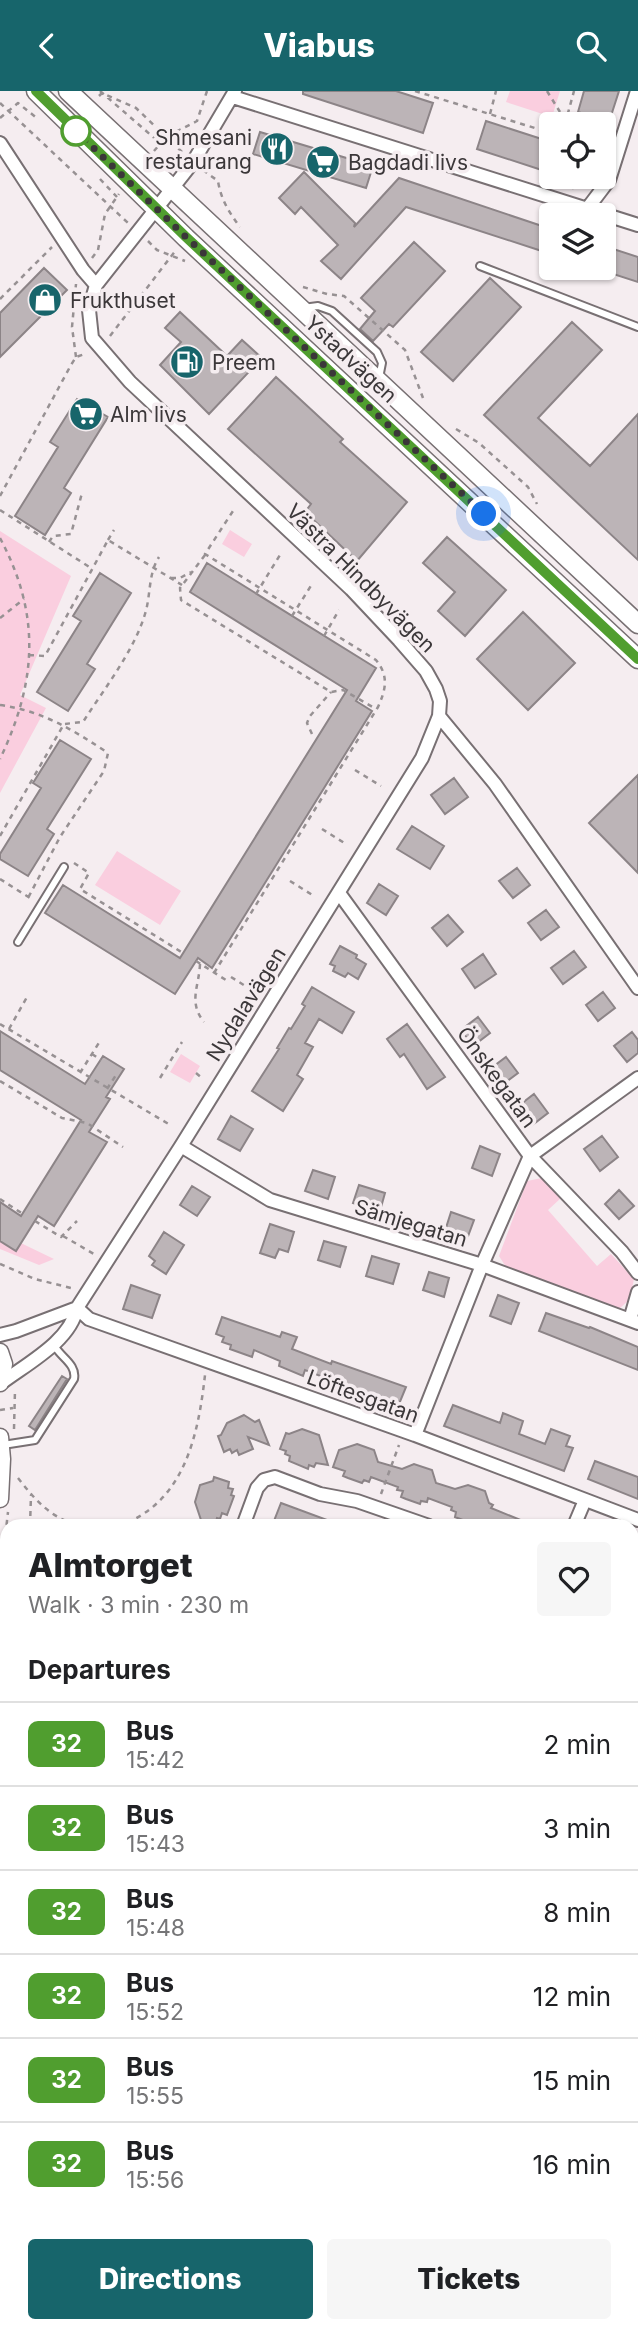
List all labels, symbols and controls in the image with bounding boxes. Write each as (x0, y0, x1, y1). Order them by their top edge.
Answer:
text: Viabus (263, 26, 375, 65)
icon: back (28, 27, 66, 65)
icon: search (572, 27, 610, 65)
map controls (539, 112, 616, 280)
button: locate (539, 112, 616, 189)
unlabelled marker (61, 116, 91, 146)
place label: Shmesani restaurang (145, 125, 252, 174)
restaurant icon: Shmesani restaurang (258, 130, 296, 168)
supermarket icon: Bagdadi livs (304, 143, 342, 181)
place label: Bagdadi livs (348, 150, 468, 175)
button: layers (539, 203, 616, 280)
shop icon: Frukthuset (26, 281, 64, 319)
place label: Frukthuset (70, 288, 176, 313)
street label: Ystadvägen (300, 310, 402, 408)
fuel station icon: Preem (168, 343, 206, 381)
place label: Preem (212, 350, 276, 375)
supermarket icon: Alm livs (67, 395, 105, 433)
place label: Alm livs (110, 402, 187, 427)
your location (466, 496, 501, 531)
street label: Västra Hindbyvägen (281, 498, 441, 658)
street label: Nydalavägen (201, 942, 291, 1066)
street label: Önskegatan (452, 1022, 542, 1132)
street label: Sämjegatan (351, 1194, 471, 1252)
street label: Löftesgatan (304, 1364, 422, 1428)
button: heart (537, 1542, 611, 1616)
text: Almtorget (28, 1545, 193, 1585)
text: Walk · 3 min · 230 m (28, 1591, 249, 1619)
text: Departures (28, 1654, 171, 1685)
text: Bus (126, 1715, 174, 1746)
text: 32 (51, 1729, 82, 1758)
text: 2 min (543, 1729, 611, 1760)
text: 15:42 (126, 1746, 185, 1774)
text: Bus (126, 1799, 174, 1830)
text: 32 (51, 1813, 82, 1842)
text: 3 min (543, 1813, 611, 1844)
text: 15:43 (126, 1830, 185, 1858)
text: Bus (126, 1883, 174, 1914)
text: 32 (51, 1897, 82, 1926)
text: 8 min (543, 1897, 611, 1928)
text: 15:48 (126, 1914, 185, 1942)
text: Bus (126, 1967, 174, 1998)
text: 32 (51, 1981, 82, 2010)
text: 12 min (533, 1981, 611, 2012)
text: 15:52 (126, 1998, 184, 2026)
text: Bus (126, 2051, 174, 2082)
text: 32 (51, 2065, 82, 2094)
text: 15 min (533, 2065, 611, 2096)
text: 15:55 (126, 2082, 184, 2110)
text: Bus (126, 2135, 174, 2166)
text: 32 (51, 2149, 82, 2178)
text: 16 min (533, 2149, 611, 2180)
text: 15:56 (126, 2166, 184, 2194)
button: Directions (28, 2239, 313, 2319)
button: Tickets (327, 2239, 611, 2319)

